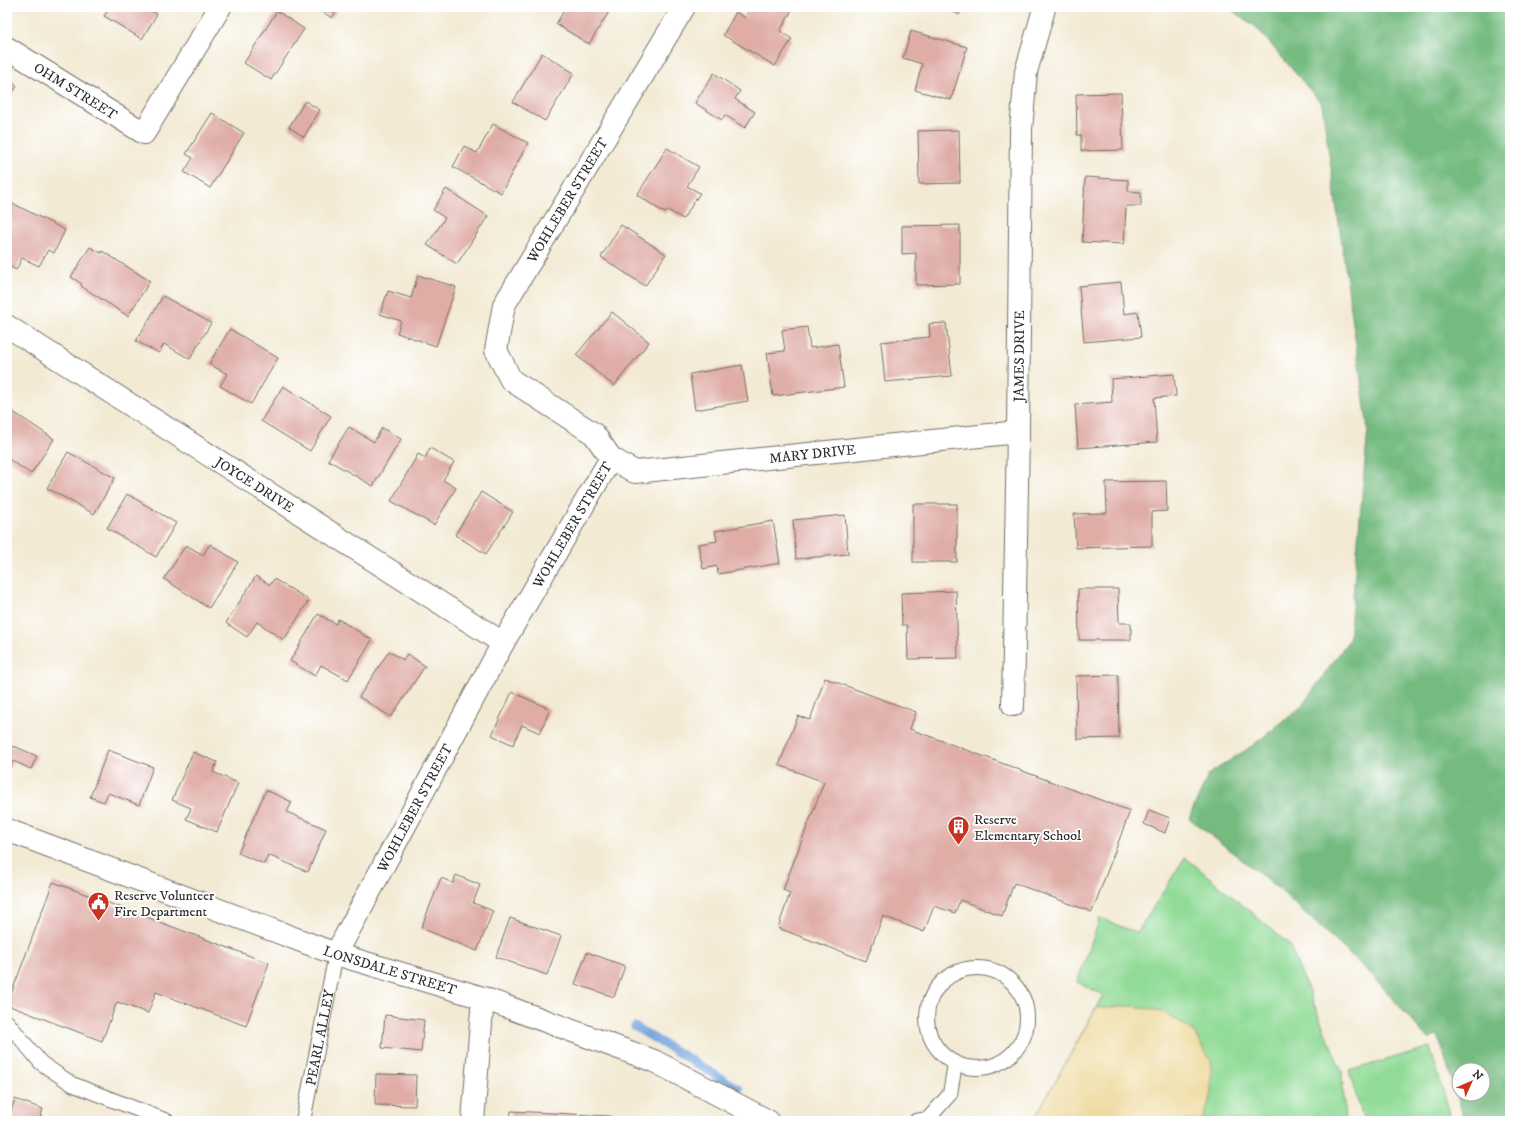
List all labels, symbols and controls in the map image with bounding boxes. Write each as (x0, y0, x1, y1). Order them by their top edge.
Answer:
street label: OHM STREET (30, 59, 121, 124)
street label: WOHLEBER STREET (523, 134, 613, 267)
street label: JAMES DRIVE (1010, 310, 1029, 404)
street label: MARY DRIVE (768, 441, 857, 468)
street label: JOYCE DRIVE (210, 452, 297, 517)
street label: WOHLEBER STREET (529, 459, 617, 592)
street label: WOHLEBER STREET (373, 741, 457, 876)
place label: Reserve Elementary School (974, 811, 1082, 845)
building icon: Reserve Elementary School (945, 814, 971, 847)
place label: Reserve Volunteer Fire Department (114, 887, 215, 921)
public building icon: Reserve Volunteer Fire Department (86, 890, 112, 923)
street label: LONSDALE STREET (320, 942, 459, 1000)
street label: PEARL ALLEY (302, 988, 339, 1087)
north arrow (1451, 1062, 1491, 1102)
text: N (1469, 1067, 1486, 1084)

